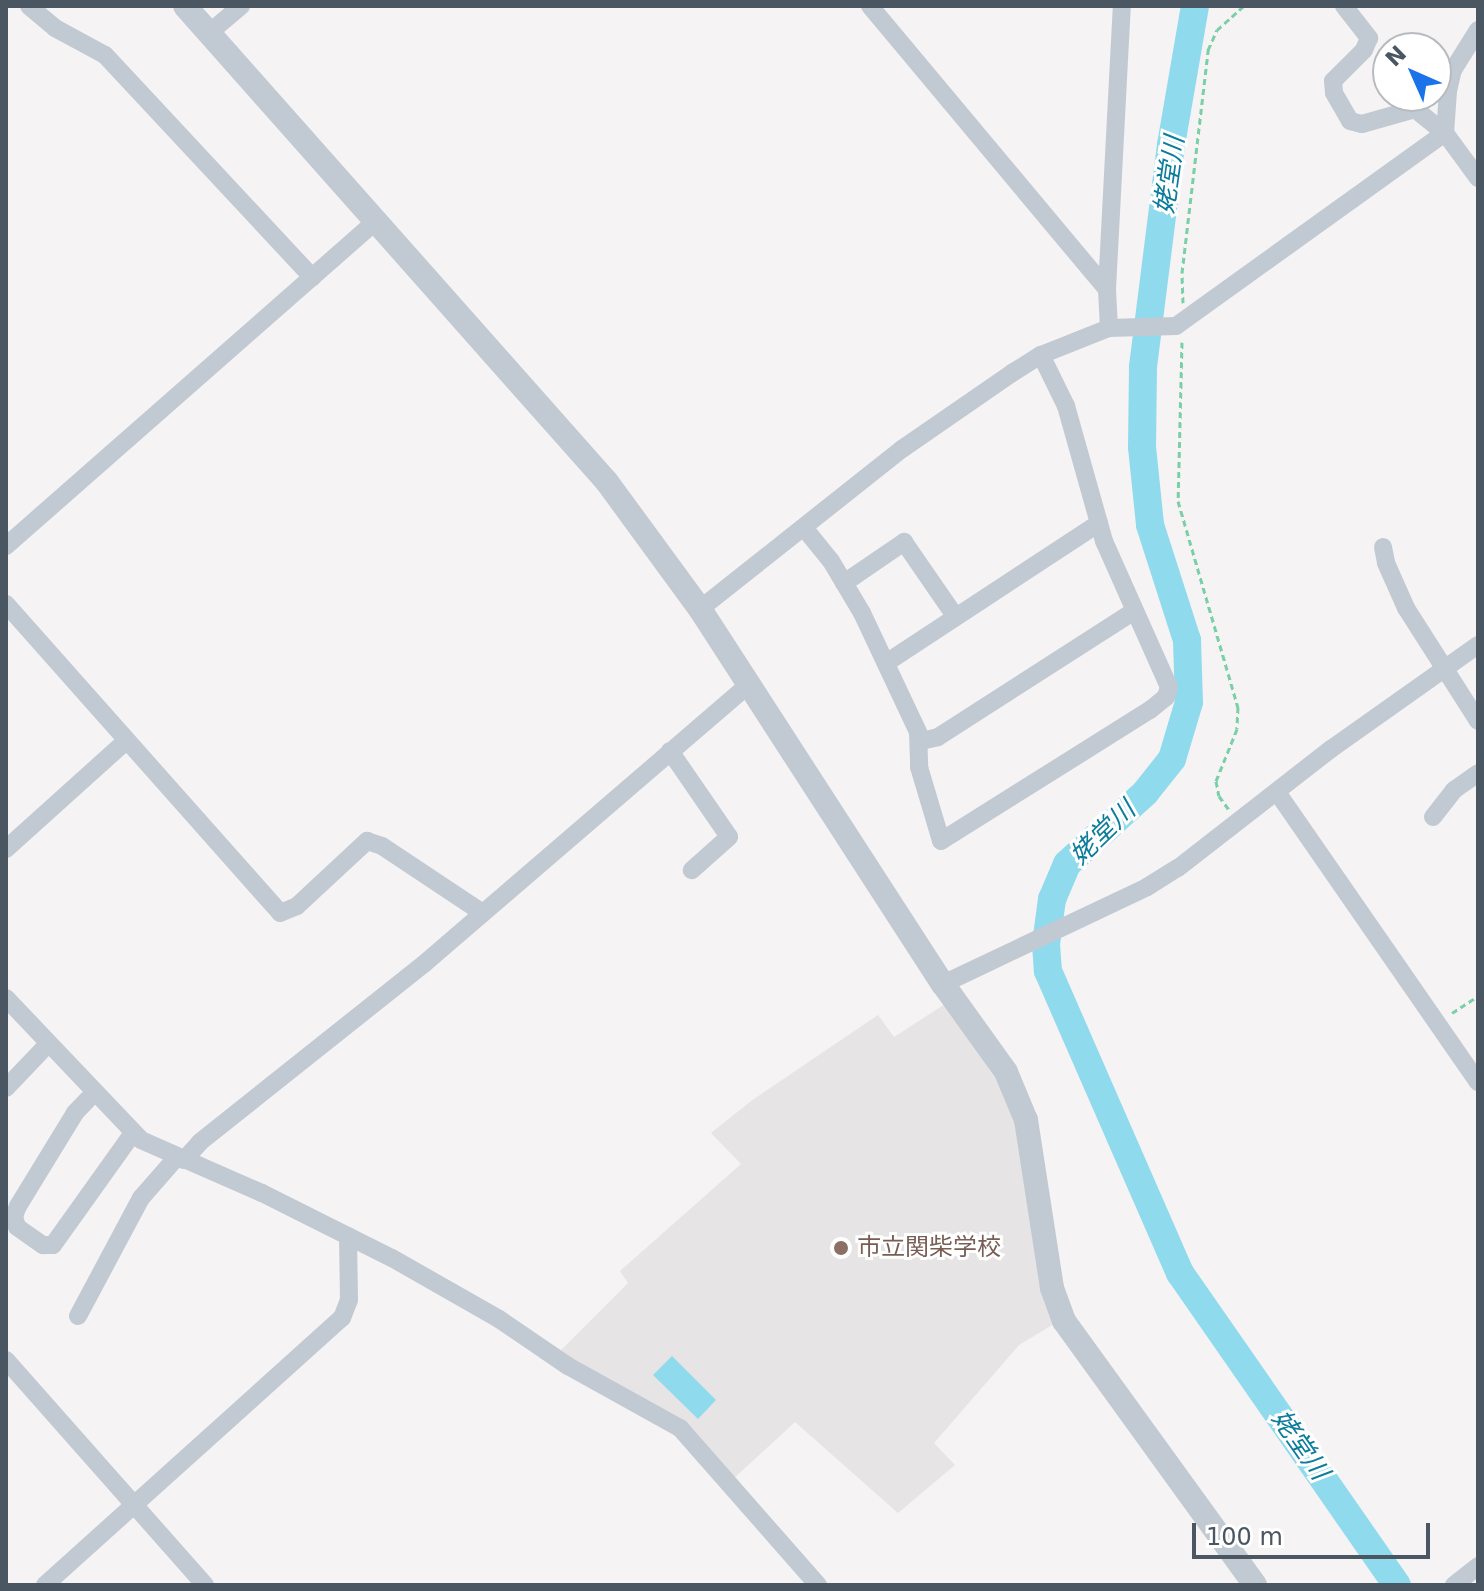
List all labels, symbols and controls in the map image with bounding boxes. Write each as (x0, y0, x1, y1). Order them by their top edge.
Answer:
north arrow (1372, 32, 1452, 112)
text: N (1381, 41, 1411, 71)
water label: 姥堂川 (1149, 134, 1191, 216)
water label: 姥堂川 (1064, 795, 1142, 871)
place label: 市立関柴学校 (857, 1234, 1001, 1262)
marker: 市立関柴学校 (832, 1239, 850, 1257)
water label: 姥堂川 (1265, 1404, 1335, 1486)
scale bar (1196, 1507, 1434, 1557)
text: 100 m (1206, 1523, 1283, 1551)

